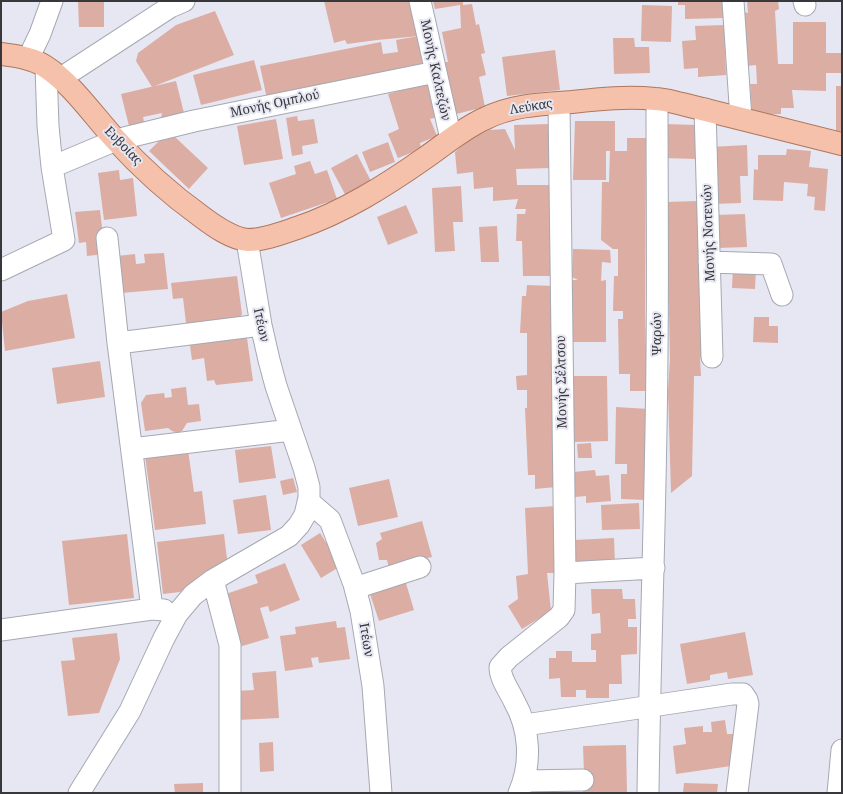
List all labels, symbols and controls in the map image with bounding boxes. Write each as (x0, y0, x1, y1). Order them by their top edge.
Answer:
street label: Μονής Καλτεζών (417, 18, 453, 122)
street label: Μονής Ομπλού (229, 87, 321, 121)
street label: Λεύκας (508, 96, 554, 118)
street label: Ευβοίας (101, 123, 145, 169)
street label: Μονής Νοτενών (700, 184, 718, 282)
street label: Ιτέων (250, 307, 272, 343)
street label: Ψαρών (649, 312, 665, 356)
street label: Μονής Σέλτσου (553, 335, 571, 429)
street label: Ιτέων (355, 622, 377, 658)

